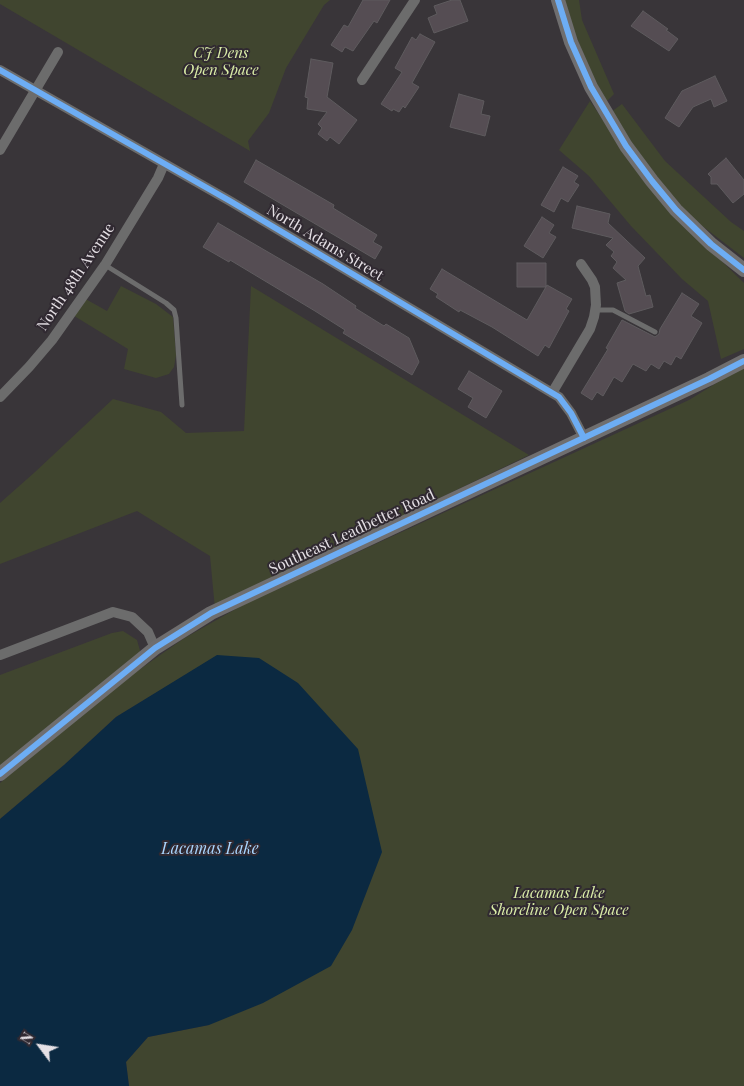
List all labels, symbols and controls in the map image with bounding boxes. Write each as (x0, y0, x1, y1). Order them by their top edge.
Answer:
park label: CJ Dens Open Space (183, 44, 259, 79)
street label: North Adams Street (263, 201, 387, 285)
street label: North 48th Avenue (33, 220, 119, 334)
street label: Southeast Leadbetter Road (266, 486, 438, 578)
water label: Lacamas Lake (161, 839, 259, 859)
park label: Lacamas Lake Shoreline Open Space (489, 884, 629, 919)
north arrow (15, 1021, 65, 1071)
text: N (16, 1029, 37, 1047)

